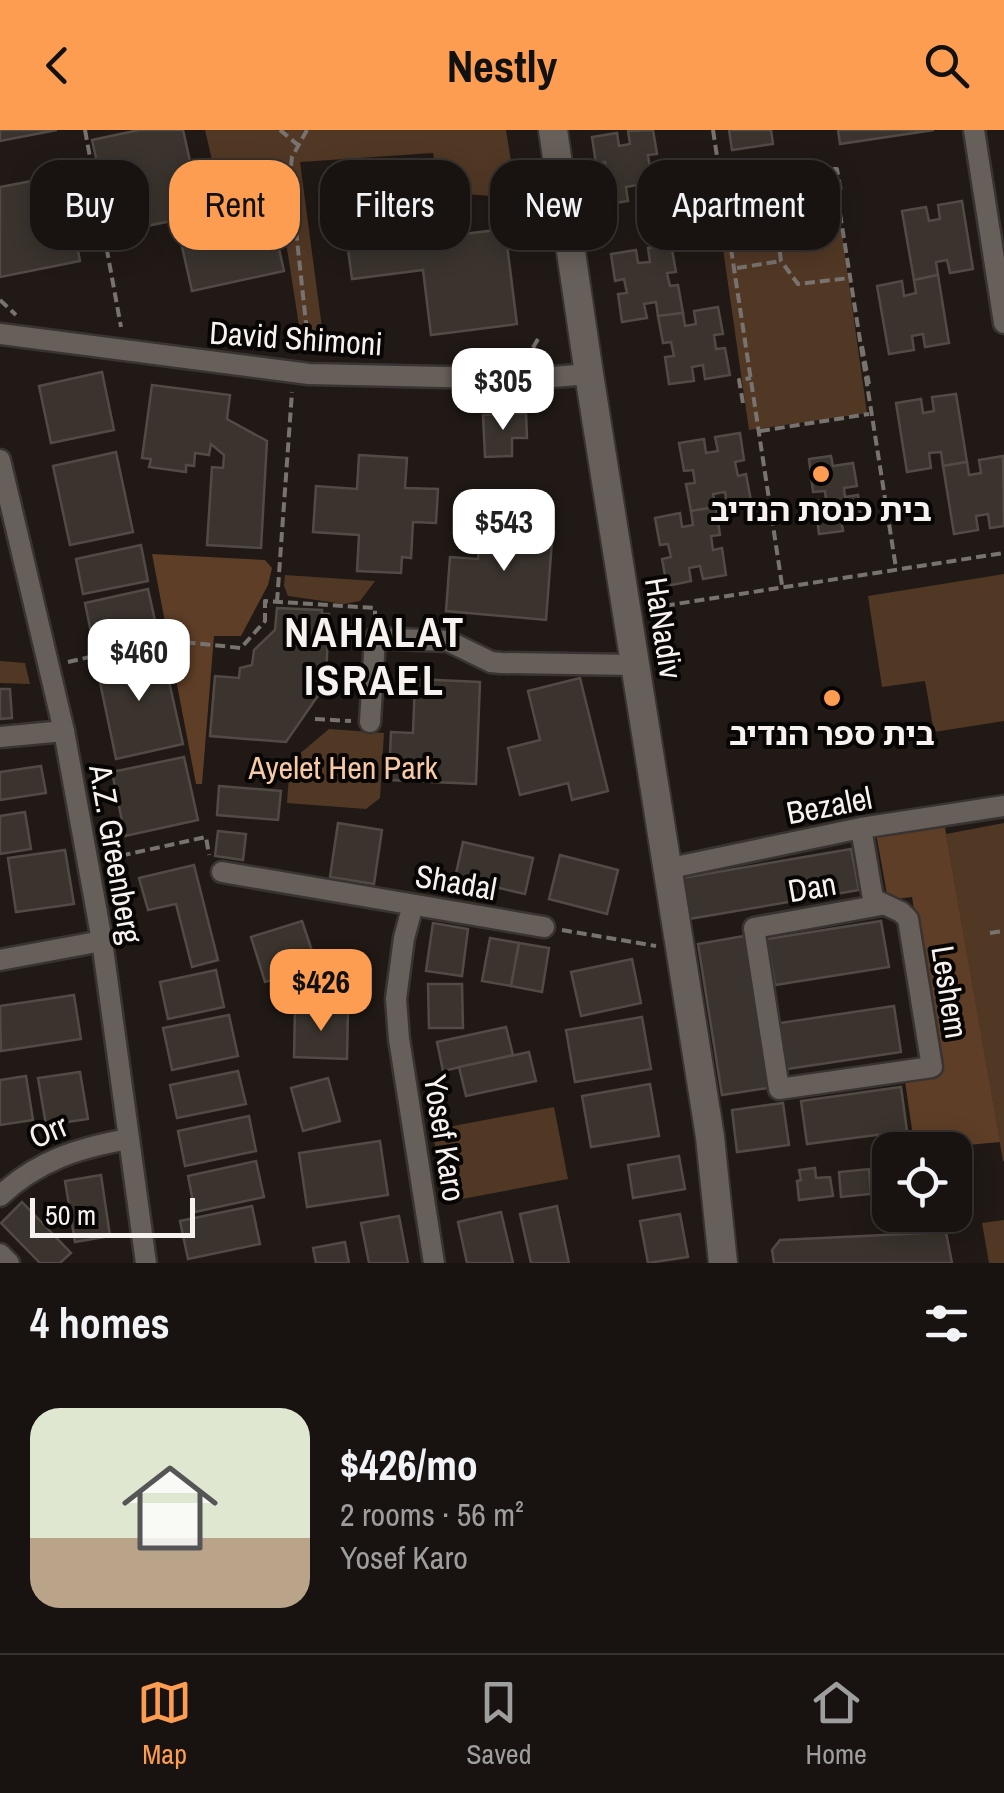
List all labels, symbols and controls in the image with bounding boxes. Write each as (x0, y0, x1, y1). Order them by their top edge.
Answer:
text: Nestly (447, 35, 557, 96)
icon: back (30, 38, 85, 93)
icon: search (919, 38, 974, 93)
chip: Buy (30, 160, 149, 250)
chip: Rent (169, 160, 300, 250)
chip: Filters (320, 160, 470, 250)
chip: New (490, 160, 617, 250)
chip: Apartment (637, 160, 840, 250)
street label: David Shimoni (208, 310, 384, 366)
pin: $305 (444, 348, 562, 433)
text: $305 (474, 359, 532, 402)
marker: בית כנסת הנדיב (810, 463, 832, 485)
place label: בית כנסת הנדיב (710, 488, 932, 531)
pin: $543 (445, 489, 563, 574)
text: $543 (475, 500, 533, 543)
street label: HaNadiv (635, 574, 693, 682)
district label: NAHALAT ISRAEL (284, 604, 466, 708)
pin: $460 (80, 619, 198, 704)
text: $460 (110, 630, 168, 673)
marker: בית ספר הנדיב (821, 687, 843, 709)
place label: בית ספר הנדיב (729, 712, 935, 755)
park label: Ayelet Hen Park (247, 746, 438, 789)
street label: A.Z. Greenberg (79, 760, 153, 947)
street label: Bezalel (783, 776, 875, 834)
street label: Shadal (412, 854, 500, 910)
street label: Dan (785, 862, 839, 912)
street label: Leshem (921, 943, 979, 1041)
pin: $426 (262, 949, 380, 1034)
text: $426 (292, 960, 350, 1003)
street label: Yosef Karo (414, 1072, 476, 1204)
street label: Orr (22, 1104, 74, 1158)
map controls (872, 1132, 972, 1232)
button: locate (872, 1132, 972, 1232)
scale bar (30, 1193, 195, 1238)
text: 50 m (45, 1196, 96, 1234)
text: 4 homes (30, 1295, 170, 1351)
icon: filters (919, 1296, 974, 1351)
text: $426/mo (340, 1437, 478, 1493)
icon: home (110, 1448, 230, 1568)
text: 2 rooms · 56 m² (340, 1493, 524, 1536)
text: Yosef Karo (340, 1536, 468, 1579)
tab: Map (137, 1675, 192, 1773)
tab: Saved (466, 1675, 531, 1773)
tab: Home (806, 1675, 867, 1773)

